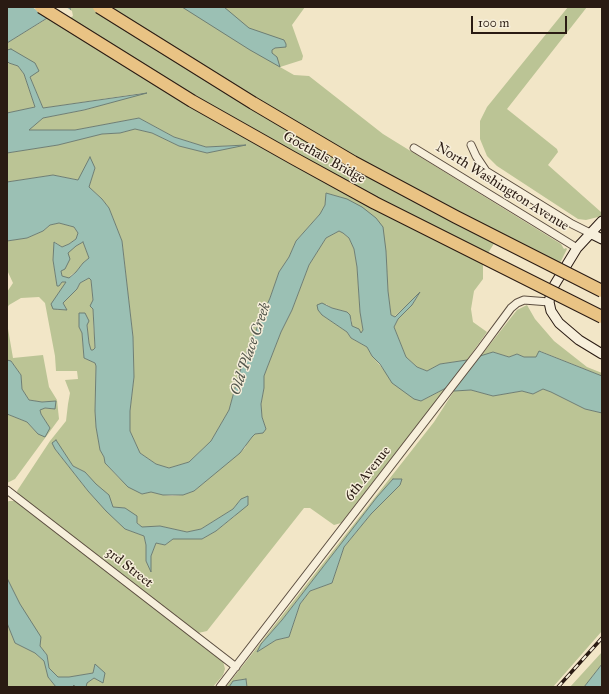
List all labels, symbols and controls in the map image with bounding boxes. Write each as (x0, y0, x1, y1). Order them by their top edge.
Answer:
scale bar (473, 8, 569, 34)
text: 100 m (478, 16, 509, 30)
street label: Goethals Bridge (280, 128, 368, 188)
street label: North Washington Avenue (432, 139, 572, 235)
water label: Old Place Creek (227, 301, 275, 397)
street label: 6th Avenue (341, 443, 395, 505)
street label: 3rd Street (102, 544, 156, 592)

